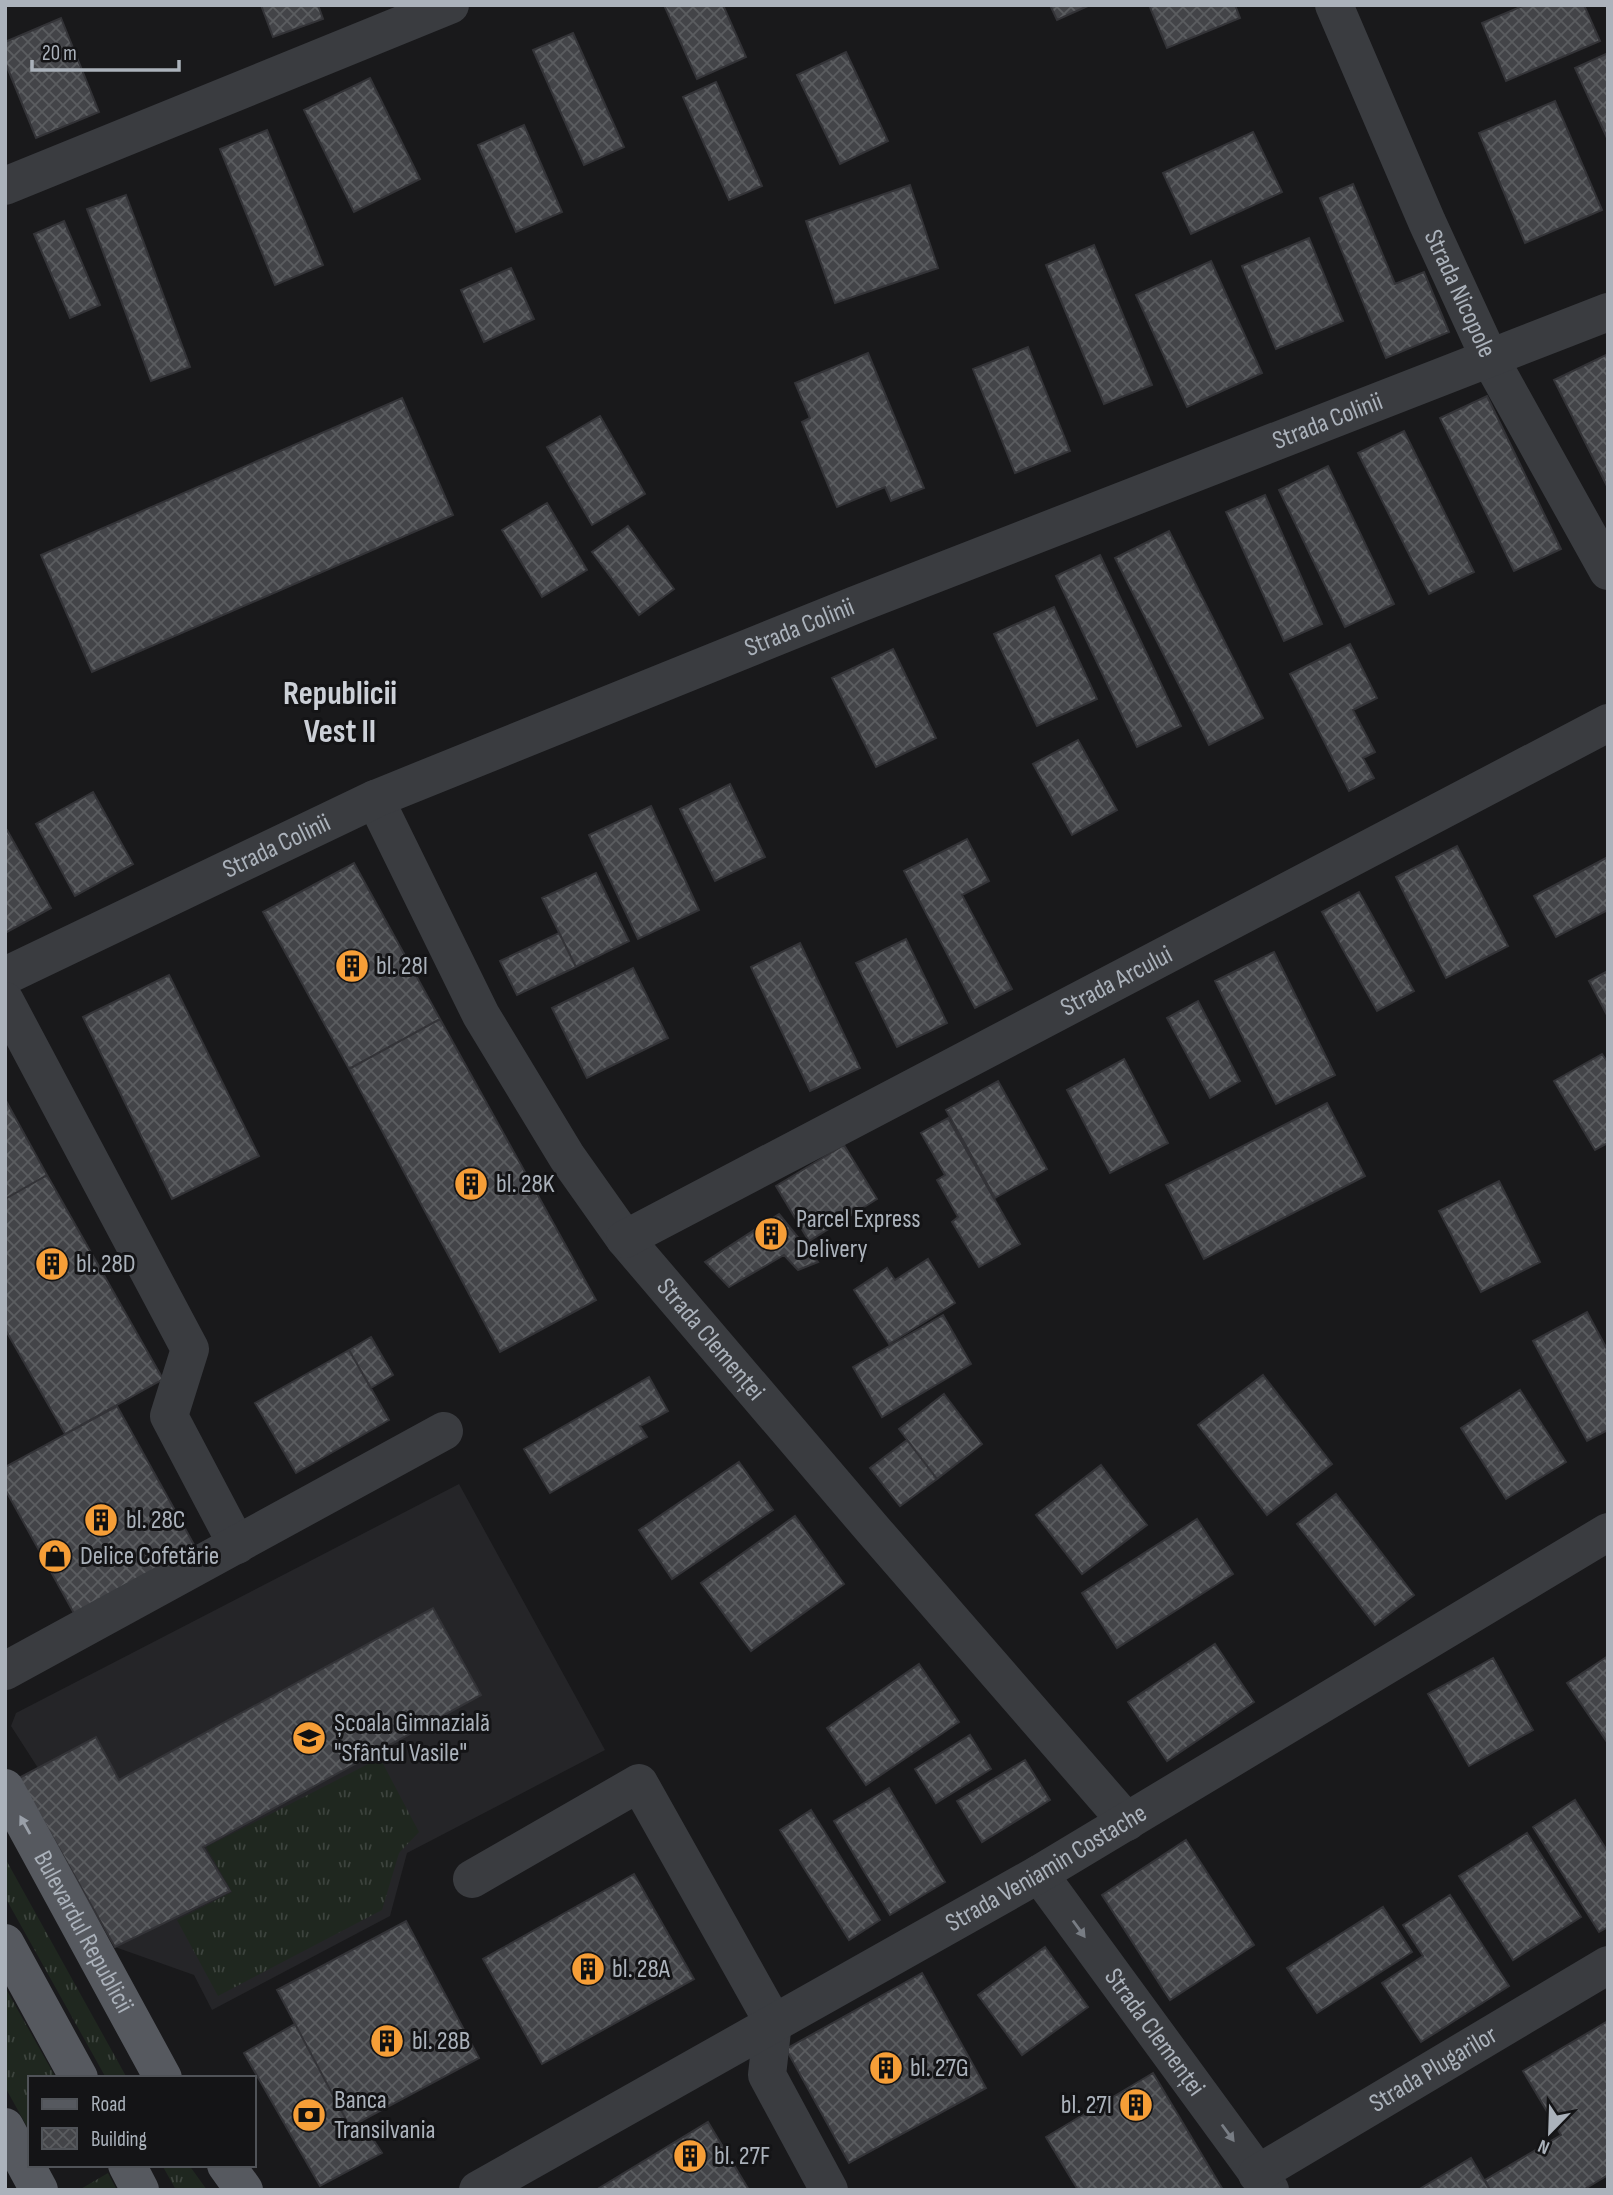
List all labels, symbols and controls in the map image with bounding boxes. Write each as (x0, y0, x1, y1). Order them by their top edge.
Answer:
scale bar (32, 28, 178, 72)
text: 20 m (42, 41, 77, 66)
street label: Strada Nicopole (1417, 225, 1503, 362)
street label: Strada Colinii (1268, 386, 1387, 456)
street label: Strada Colinii (740, 591, 859, 663)
district label: Republicii Vest II (283, 674, 397, 752)
street label: Strada Colinii (218, 807, 335, 885)
street label: Strada Arcului (1055, 939, 1177, 1023)
building icon: bl. 28I (333, 947, 371, 985)
place label: bl. 28I (376, 951, 428, 982)
building icon: bl. 28K (452, 1165, 490, 1203)
place label: bl. 28K (496, 1169, 555, 1200)
place label: Parcel Express Delivery (796, 1204, 921, 1265)
building icon: Parcel Express Delivery (752, 1215, 790, 1253)
building icon: bl. 28D (33, 1245, 71, 1283)
place label: bl. 28D (76, 1249, 136, 1280)
street label: Strada Clemenței (650, 1272, 771, 1407)
building icon: bl. 28C (82, 1501, 120, 1539)
place label: bl. 28C (126, 1505, 185, 1536)
shop icon: Delice Cofetărie (36, 1537, 74, 1575)
place label: Delice Cofetărie (80, 1541, 219, 1572)
place label: Școala Gimnazială "Sfântul Vasile" (334, 1708, 490, 1769)
school or university icon: Școala Gimnazială "Sfântul Vasile" (290, 1719, 328, 1757)
street label: Strada Veniamin Costache (940, 1797, 1152, 1939)
one-way arrow (19, 1814, 31, 1834)
street label: Bulevardul Republicii (27, 1846, 140, 2018)
one-way arrow (1072, 1920, 1086, 1939)
building icon: bl. 28A (569, 1950, 607, 1988)
place label: bl. 28A (612, 1954, 671, 1985)
street label: Strada Clemenței (1098, 1962, 1212, 2102)
street label: Strada Plugarilor (1364, 2019, 1503, 2119)
building icon: bl. 28B (368, 2022, 406, 2060)
place label: bl. 28B (412, 2026, 470, 2057)
building icon: bl. 27G (867, 2049, 905, 2087)
place label: bl. 27G (910, 2053, 969, 2084)
legend (28, 2076, 256, 2167)
place label: Banca Transilvania (334, 2085, 435, 2146)
building icon: bl. 27I (1117, 2086, 1155, 2124)
place label: bl. 27I (1061, 2090, 1112, 2121)
text: Road (91, 2092, 126, 2117)
bank icon: Banca Transilvania (290, 2096, 328, 2134)
north arrow (1515, 2097, 1585, 2167)
one-way arrow (1220, 2124, 1234, 2142)
text: Building (91, 2127, 147, 2152)
text: N (1535, 2134, 1553, 2159)
building icon: bl. 27F (671, 2137, 709, 2175)
place label: bl. 27F (714, 2141, 770, 2172)

